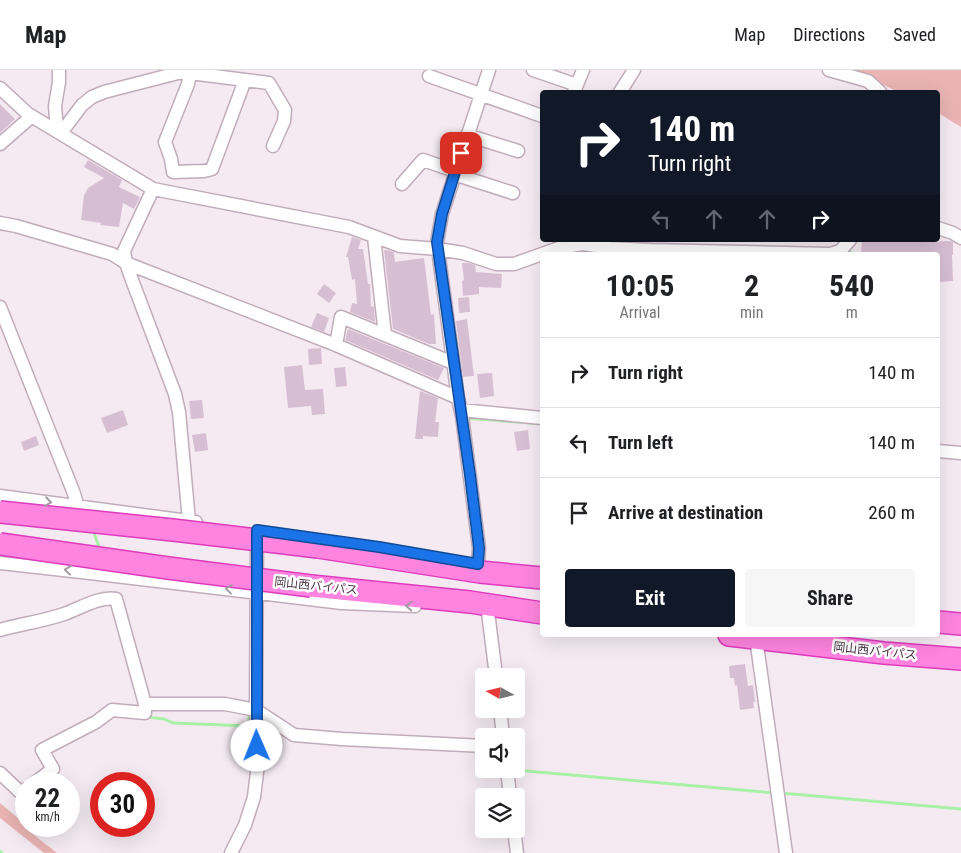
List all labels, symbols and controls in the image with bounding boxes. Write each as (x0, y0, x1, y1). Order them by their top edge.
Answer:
text: Map (25, 21, 66, 49)
text: Map (734, 24, 765, 45)
text: Directions (793, 24, 865, 45)
text: Saved (893, 24, 936, 45)
text: 140 m (648, 109, 735, 150)
icon: right (565, 110, 630, 175)
pin (440, 132, 482, 174)
icon: arrive (447, 139, 475, 167)
text: Turn right (648, 151, 731, 176)
icon: left (647, 205, 675, 233)
icon: ahead (700, 205, 728, 233)
icon: ahead (753, 205, 781, 233)
icon: right (806, 205, 834, 233)
text: 10:05 (606, 268, 674, 303)
text: 2 (744, 268, 759, 303)
text: 540 (829, 268, 874, 303)
text: Arrival (620, 303, 660, 322)
text: min (740, 303, 763, 322)
text: m (846, 303, 858, 322)
icon: right (565, 359, 593, 387)
text: Turn right (608, 361, 683, 384)
text: 140 m (868, 361, 915, 384)
icon: left (565, 429, 593, 457)
text: Turn left (608, 431, 673, 454)
text: 140 m (868, 431, 915, 454)
one-way arrow (44, 497, 53, 507)
icon: arrive (565, 499, 593, 527)
text: Arrive at destination (608, 501, 763, 524)
text: 260 m (868, 501, 915, 524)
one-way arrow (64, 565, 72, 576)
button: Exit (565, 569, 735, 627)
button: Share (745, 569, 915, 627)
street label: 岡山西バイパス (274, 575, 358, 597)
one-way arrow (225, 584, 233, 595)
one-way arrow (404, 601, 412, 612)
street label: 岡山西バイパス (833, 640, 917, 662)
north arrow (475, 668, 525, 718)
map controls (475, 668, 525, 838)
position arrow (230, 719, 282, 771)
button: sound (475, 728, 525, 778)
speed limit sign: 30 (90, 772, 155, 837)
text: 22 (35, 784, 60, 813)
button: layers (475, 788, 525, 838)
text: km/h (35, 810, 60, 824)

